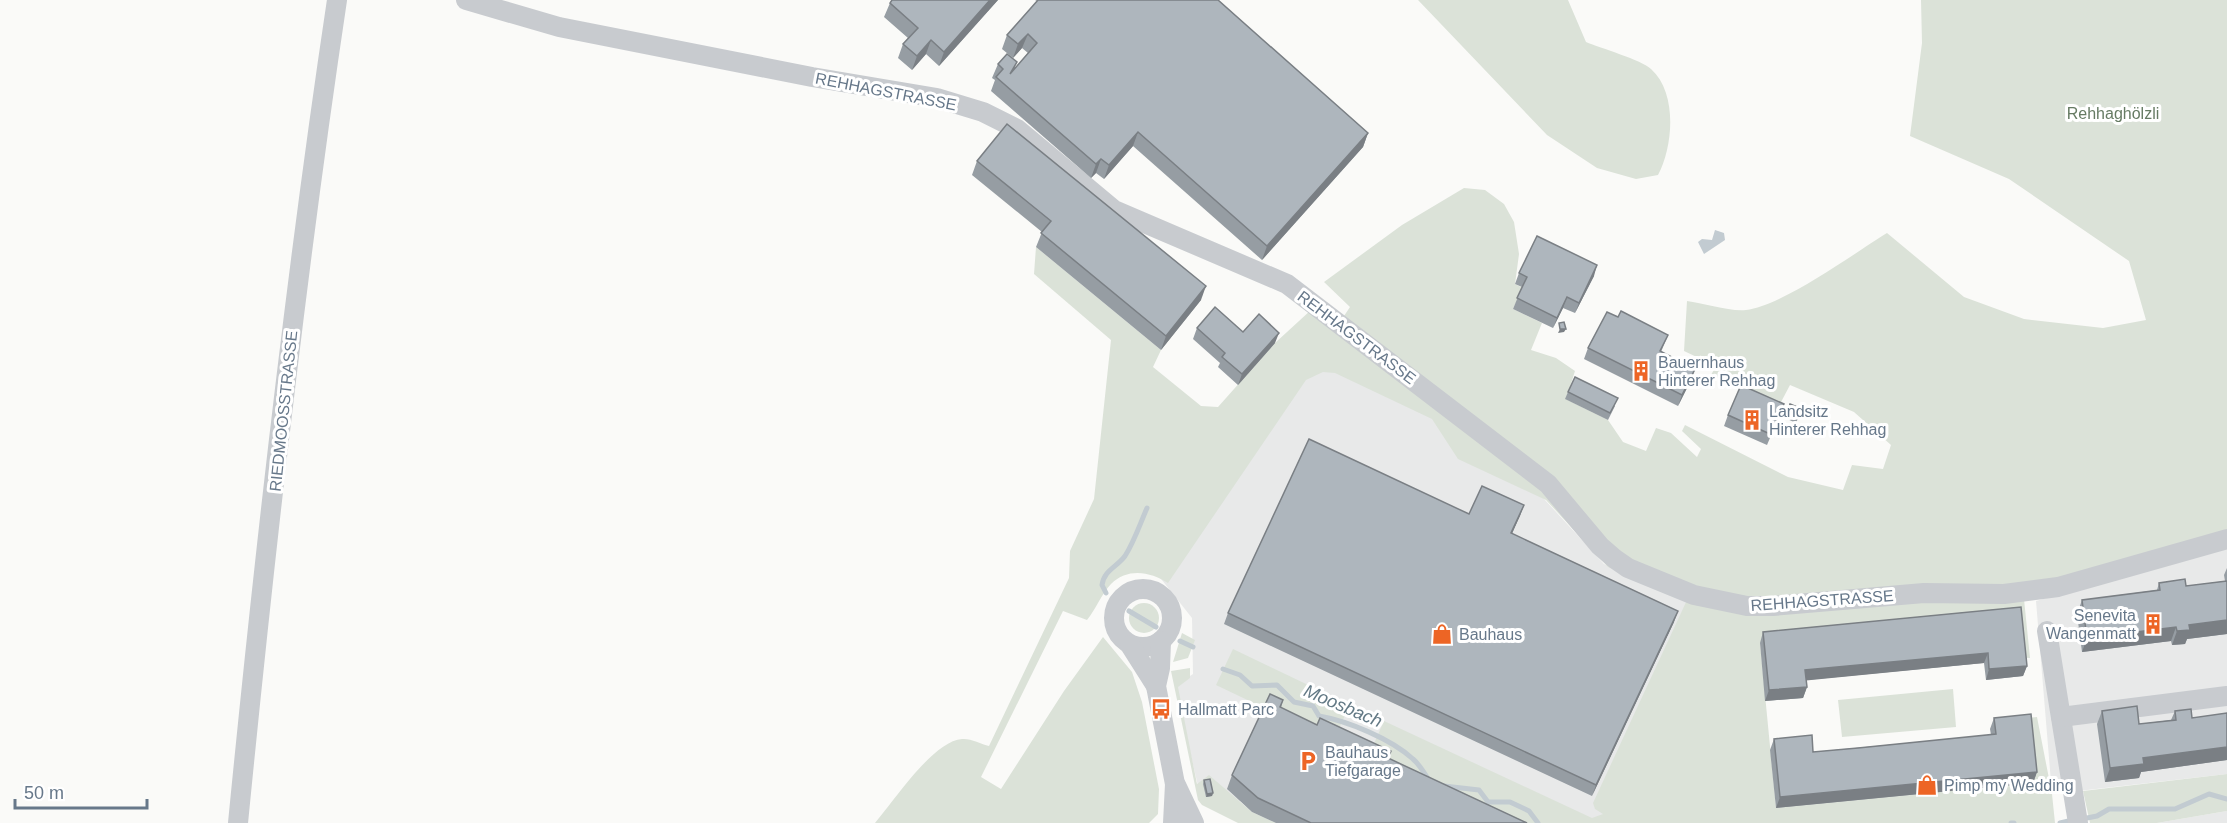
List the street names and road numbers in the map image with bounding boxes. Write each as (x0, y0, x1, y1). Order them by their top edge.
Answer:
street label: REHHAGSTRASSE (814, 69, 958, 113)
street label: REHHAGSTRASSE (1294, 288, 1419, 387)
street label: RIEDMOOSSTRASSE (267, 330, 300, 492)
street label: REHHAGSTRASSE (1750, 587, 1894, 614)

